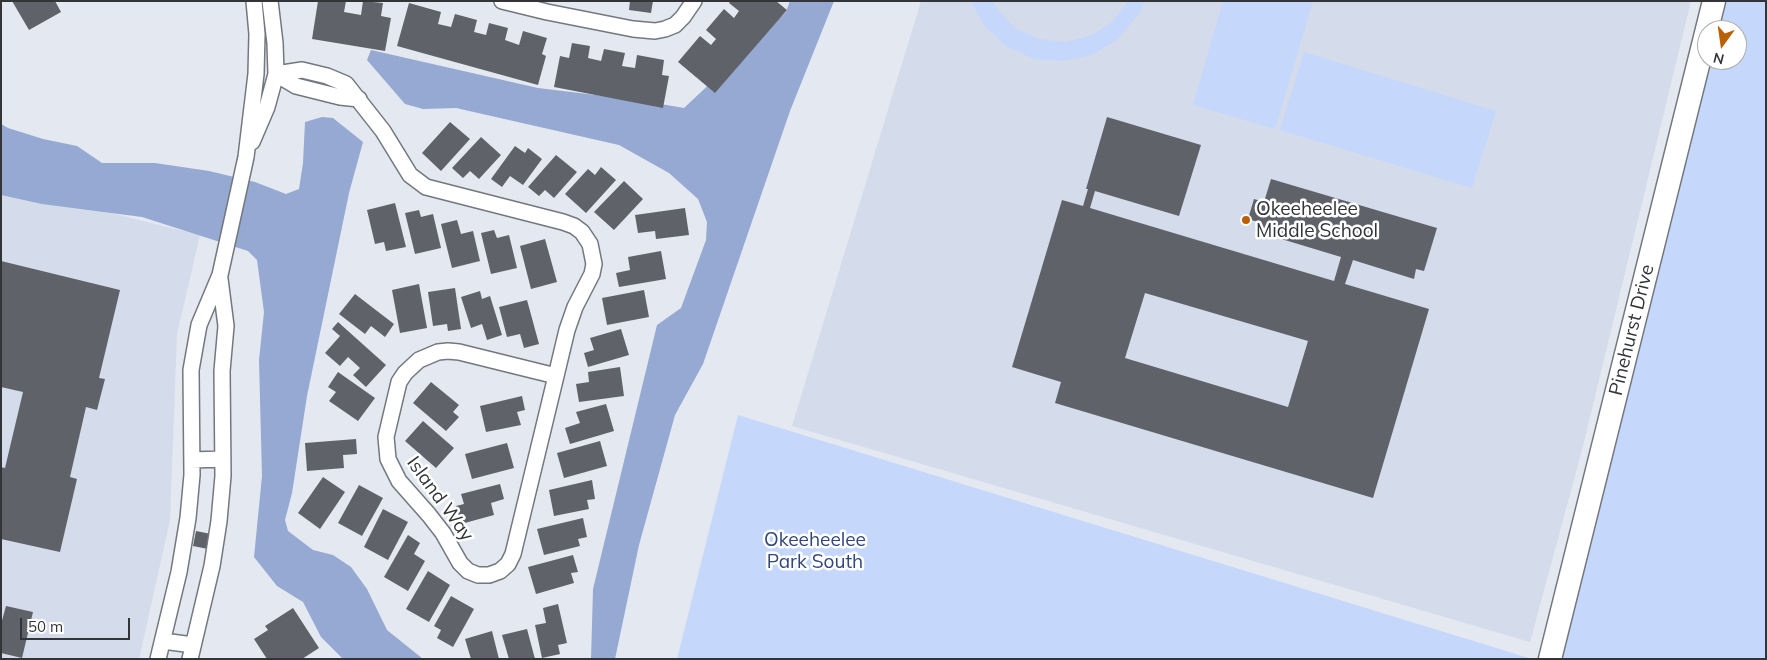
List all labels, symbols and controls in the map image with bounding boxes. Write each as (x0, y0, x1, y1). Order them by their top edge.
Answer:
north arrow (1697, 20, 1747, 70)
text: N (1711, 49, 1726, 69)
place label: Okeeheelee Middle School (1256, 198, 1378, 242)
marker: Okeeheelee Middle School (1240, 214, 1252, 226)
street label: Pinehurst Drive (1605, 262, 1659, 398)
street label: Island Way (402, 452, 478, 546)
park label: Okeeheelee Park South (764, 529, 866, 573)
scale bar (22, 608, 132, 640)
text: 50 m (28, 617, 63, 636)

